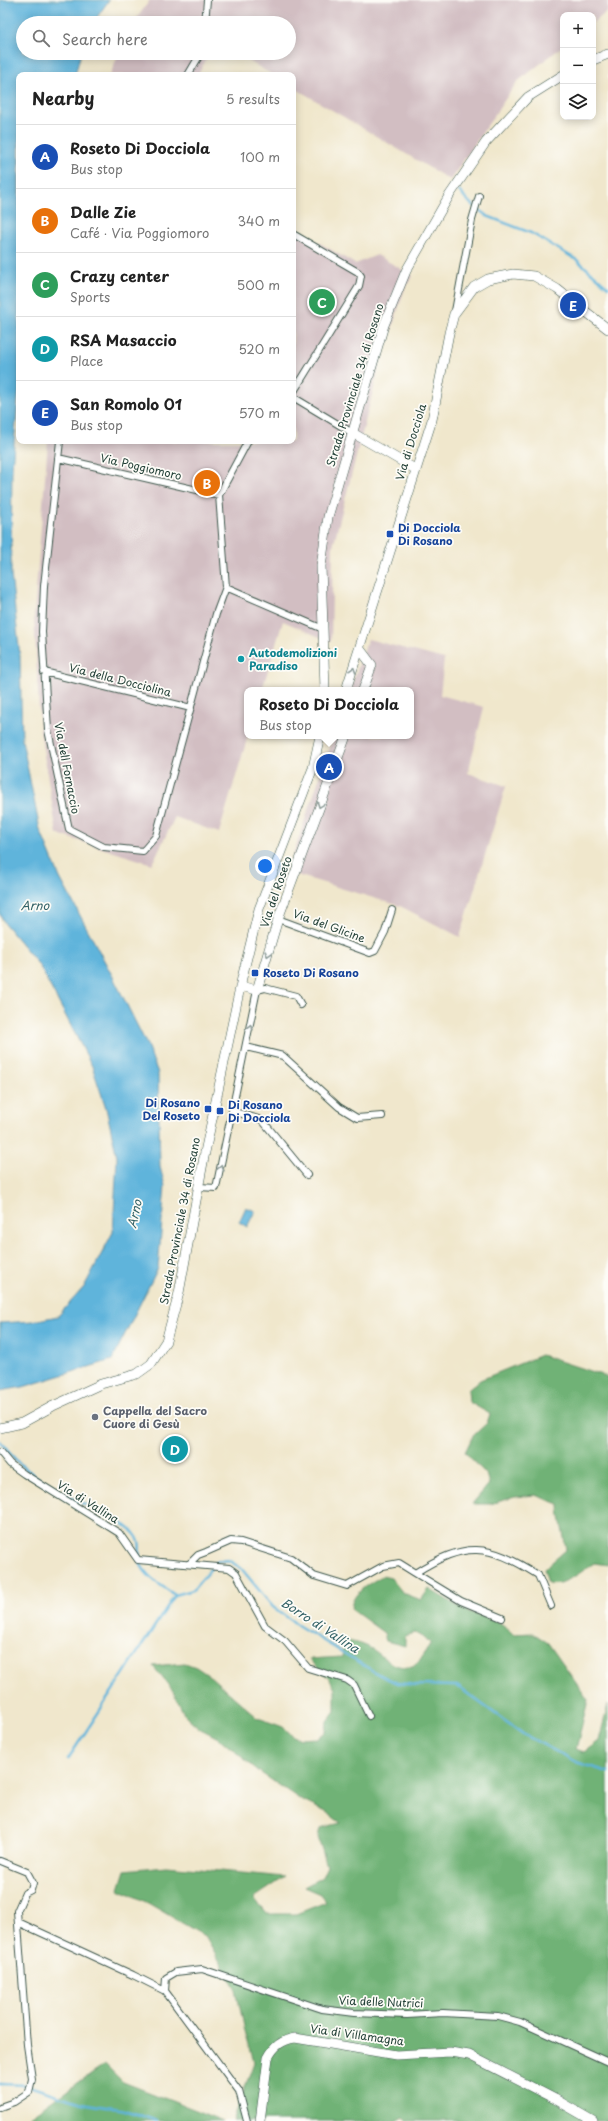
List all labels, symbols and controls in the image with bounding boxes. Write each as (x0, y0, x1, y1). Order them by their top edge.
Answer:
map controls (560, 12, 596, 120)
button: + (560, 12, 596, 48)
search box (16, 16, 296, 60)
icon: search (30, 27, 52, 49)
text: Search here (62, 27, 148, 50)
button: − (560, 48, 596, 84)
button: layers (560, 84, 596, 120)
text: Nearby (32, 85, 94, 111)
text: 5 results (226, 89, 280, 108)
text: Roseto Di Docciola (70, 136, 210, 159)
text: A (40, 147, 50, 166)
text: 100 m (240, 147, 280, 166)
text: Bus stop (70, 159, 123, 178)
text: Dalle Zie (70, 200, 136, 223)
text: B (41, 211, 49, 230)
text: 340 m (237, 211, 280, 230)
text: Café · Via Poggiomoro (70, 223, 209, 242)
text: Crazy center (70, 264, 169, 287)
text: C (40, 275, 50, 294)
text: 500 m (237, 275, 280, 294)
text: Sports (70, 287, 110, 306)
pin: C (309, 287, 335, 317)
pin: E (560, 290, 586, 320)
street label: Strada Provinciale 34 di Rosano (322, 301, 387, 469)
text: RSA Masaccio (70, 328, 176, 351)
text: D (40, 339, 50, 358)
text: 520 m (238, 339, 280, 358)
text: Place (70, 351, 103, 370)
text: San Romolo 01 (70, 392, 182, 415)
street label: Via di Docciola (391, 401, 430, 482)
text: E (41, 403, 49, 422)
text: 570 m (239, 403, 280, 422)
text: Bus stop (70, 415, 123, 434)
street label: Via Poggiomoro (99, 449, 184, 484)
pin: B (194, 468, 220, 498)
place label: Di Docciola Di Rosano (398, 519, 461, 549)
marker: Di Docciola Di Rosano (385, 529, 395, 539)
place label: Autodemolizioni Paradiso (249, 644, 338, 674)
marker: Autodemolizioni Paradiso (236, 654, 246, 664)
street label: Via della Docciolina (67, 659, 173, 700)
one-way arrow (349, 666, 357, 673)
popup (244, 687, 414, 739)
text: Roseto Di Docciola (259, 692, 399, 715)
text: Bus stop (259, 715, 312, 734)
street label: Via dell Fornaccio (50, 721, 85, 815)
pin: A (316, 752, 342, 782)
one-way arrow (317, 802, 325, 809)
street label: Via del Roseto (255, 854, 296, 930)
your location (255, 856, 275, 876)
water label: Arno (21, 896, 51, 914)
street label: Via del Glicine (291, 905, 368, 947)
one-way arrow (264, 951, 273, 958)
place label: Roseto Di Rosano (263, 964, 359, 981)
marker: Roseto Di Rosano (250, 968, 260, 978)
one-way arrow (245, 1023, 253, 1030)
place label: Di Rosano Del Roseto (142, 1094, 201, 1124)
place label: Di Rosano Di Docciola (228, 1096, 291, 1126)
marker: Di Rosano Del Roseto (203, 1104, 213, 1114)
marker: Di Rosano Di Docciola (215, 1106, 225, 1116)
street label: Strada Provinciale 34 di Rosano (155, 1136, 204, 1306)
one-way arrow (216, 1164, 224, 1171)
water label: Arno (122, 1197, 146, 1230)
place label: Cappella del Sacro Cuore di Gesù (103, 1402, 208, 1432)
marker: Cappella del Sacro Cuore di Gesù (90, 1412, 100, 1422)
pin: D (162, 1434, 188, 1464)
street label: Via di Vallina (54, 1476, 123, 1527)
water label: Borro di Vallina (278, 1593, 364, 1658)
street label: Via delle Nutrici (338, 1992, 424, 2011)
street label: Via di Villamagna (309, 2020, 405, 2050)

